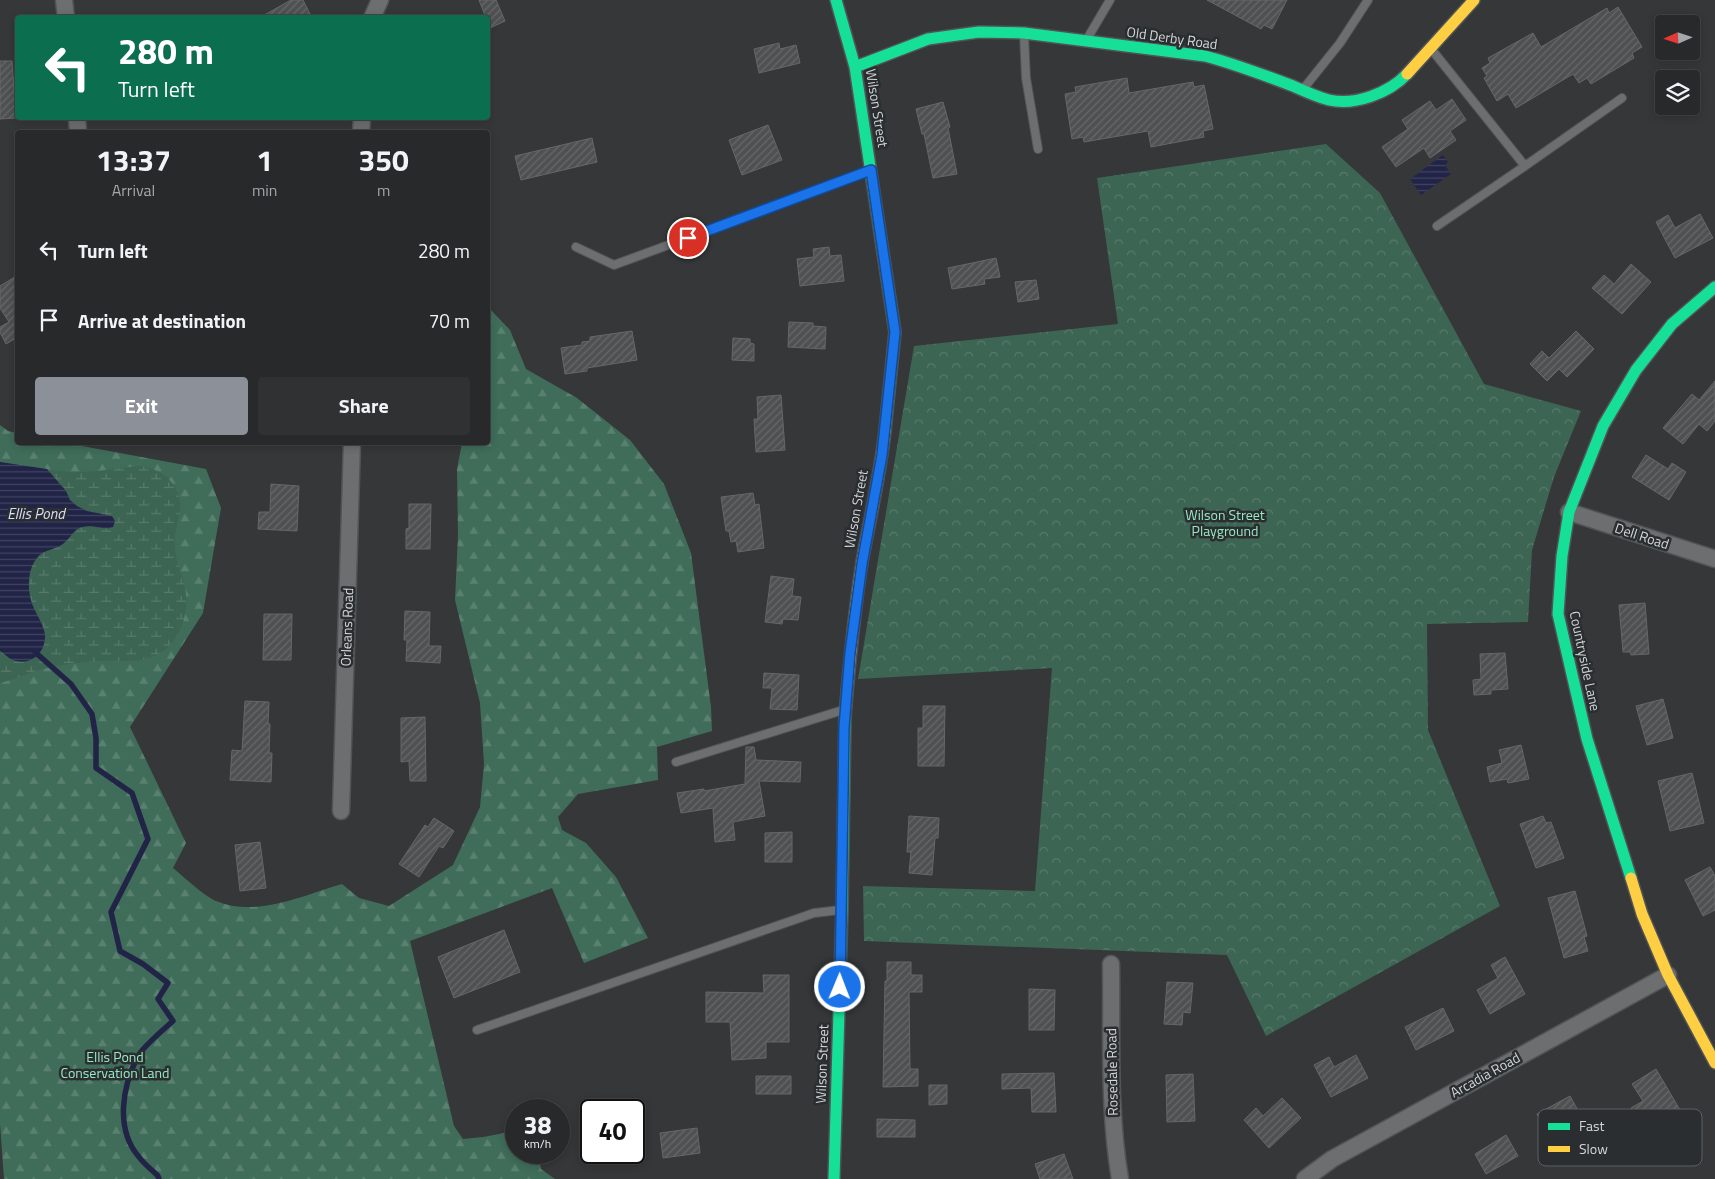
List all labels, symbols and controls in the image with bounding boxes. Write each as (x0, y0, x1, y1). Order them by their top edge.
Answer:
north arrow (1655, 15, 1700, 60)
map controls (1655, 15, 1700, 115)
street label: Old Derby Road (1125, 21, 1219, 54)
text: 280 m (118, 24, 214, 78)
icon: left (35, 35, 100, 100)
street label: Wilson Street (861, 67, 894, 149)
button: layers (1655, 70, 1700, 115)
text: Turn left (118, 72, 195, 106)
text: 13:37 (96, 137, 171, 183)
text: 1 (256, 137, 273, 183)
text: 350 (359, 137, 409, 183)
text: Arrival (112, 178, 155, 202)
text: min (252, 178, 277, 202)
text: m (377, 178, 390, 202)
pin (667, 217, 709, 259)
icon: arrive (674, 224, 702, 252)
icon: left (35, 236, 63, 264)
text: Turn left (78, 236, 148, 265)
text: 280 m (418, 236, 470, 265)
icon: arrive (35, 306, 63, 334)
text: Arrive at destination (78, 306, 246, 335)
text: 70 m (429, 306, 470, 335)
button: Exit (35, 377, 248, 435)
button: Share (258, 377, 470, 435)
street label: Wilson Street (838, 468, 873, 550)
water label: Ellis Pond (7, 502, 66, 525)
park label: Wilson Street Playground (1185, 504, 1265, 541)
street label: Dell Road (1612, 517, 1672, 554)
street label: Orleans Road (335, 587, 358, 667)
street label: Countryside Lane (1565, 609, 1606, 713)
position arrow (813, 960, 865, 1012)
street label: Wilson Street (810, 1024, 833, 1104)
street label: Rosedale Road (1100, 1028, 1123, 1116)
park label: Ellis Pond Conservation Land (60, 1046, 170, 1083)
street label: Arcadia Road (1446, 1047, 1524, 1102)
speed limit sign: 40 (580, 1099, 645, 1164)
text: 38 (523, 1106, 552, 1144)
legend (1538, 1109, 1702, 1166)
text: Fast (1579, 1115, 1604, 1136)
text: km/h (524, 1134, 551, 1153)
text: Slow (1579, 1138, 1608, 1159)

